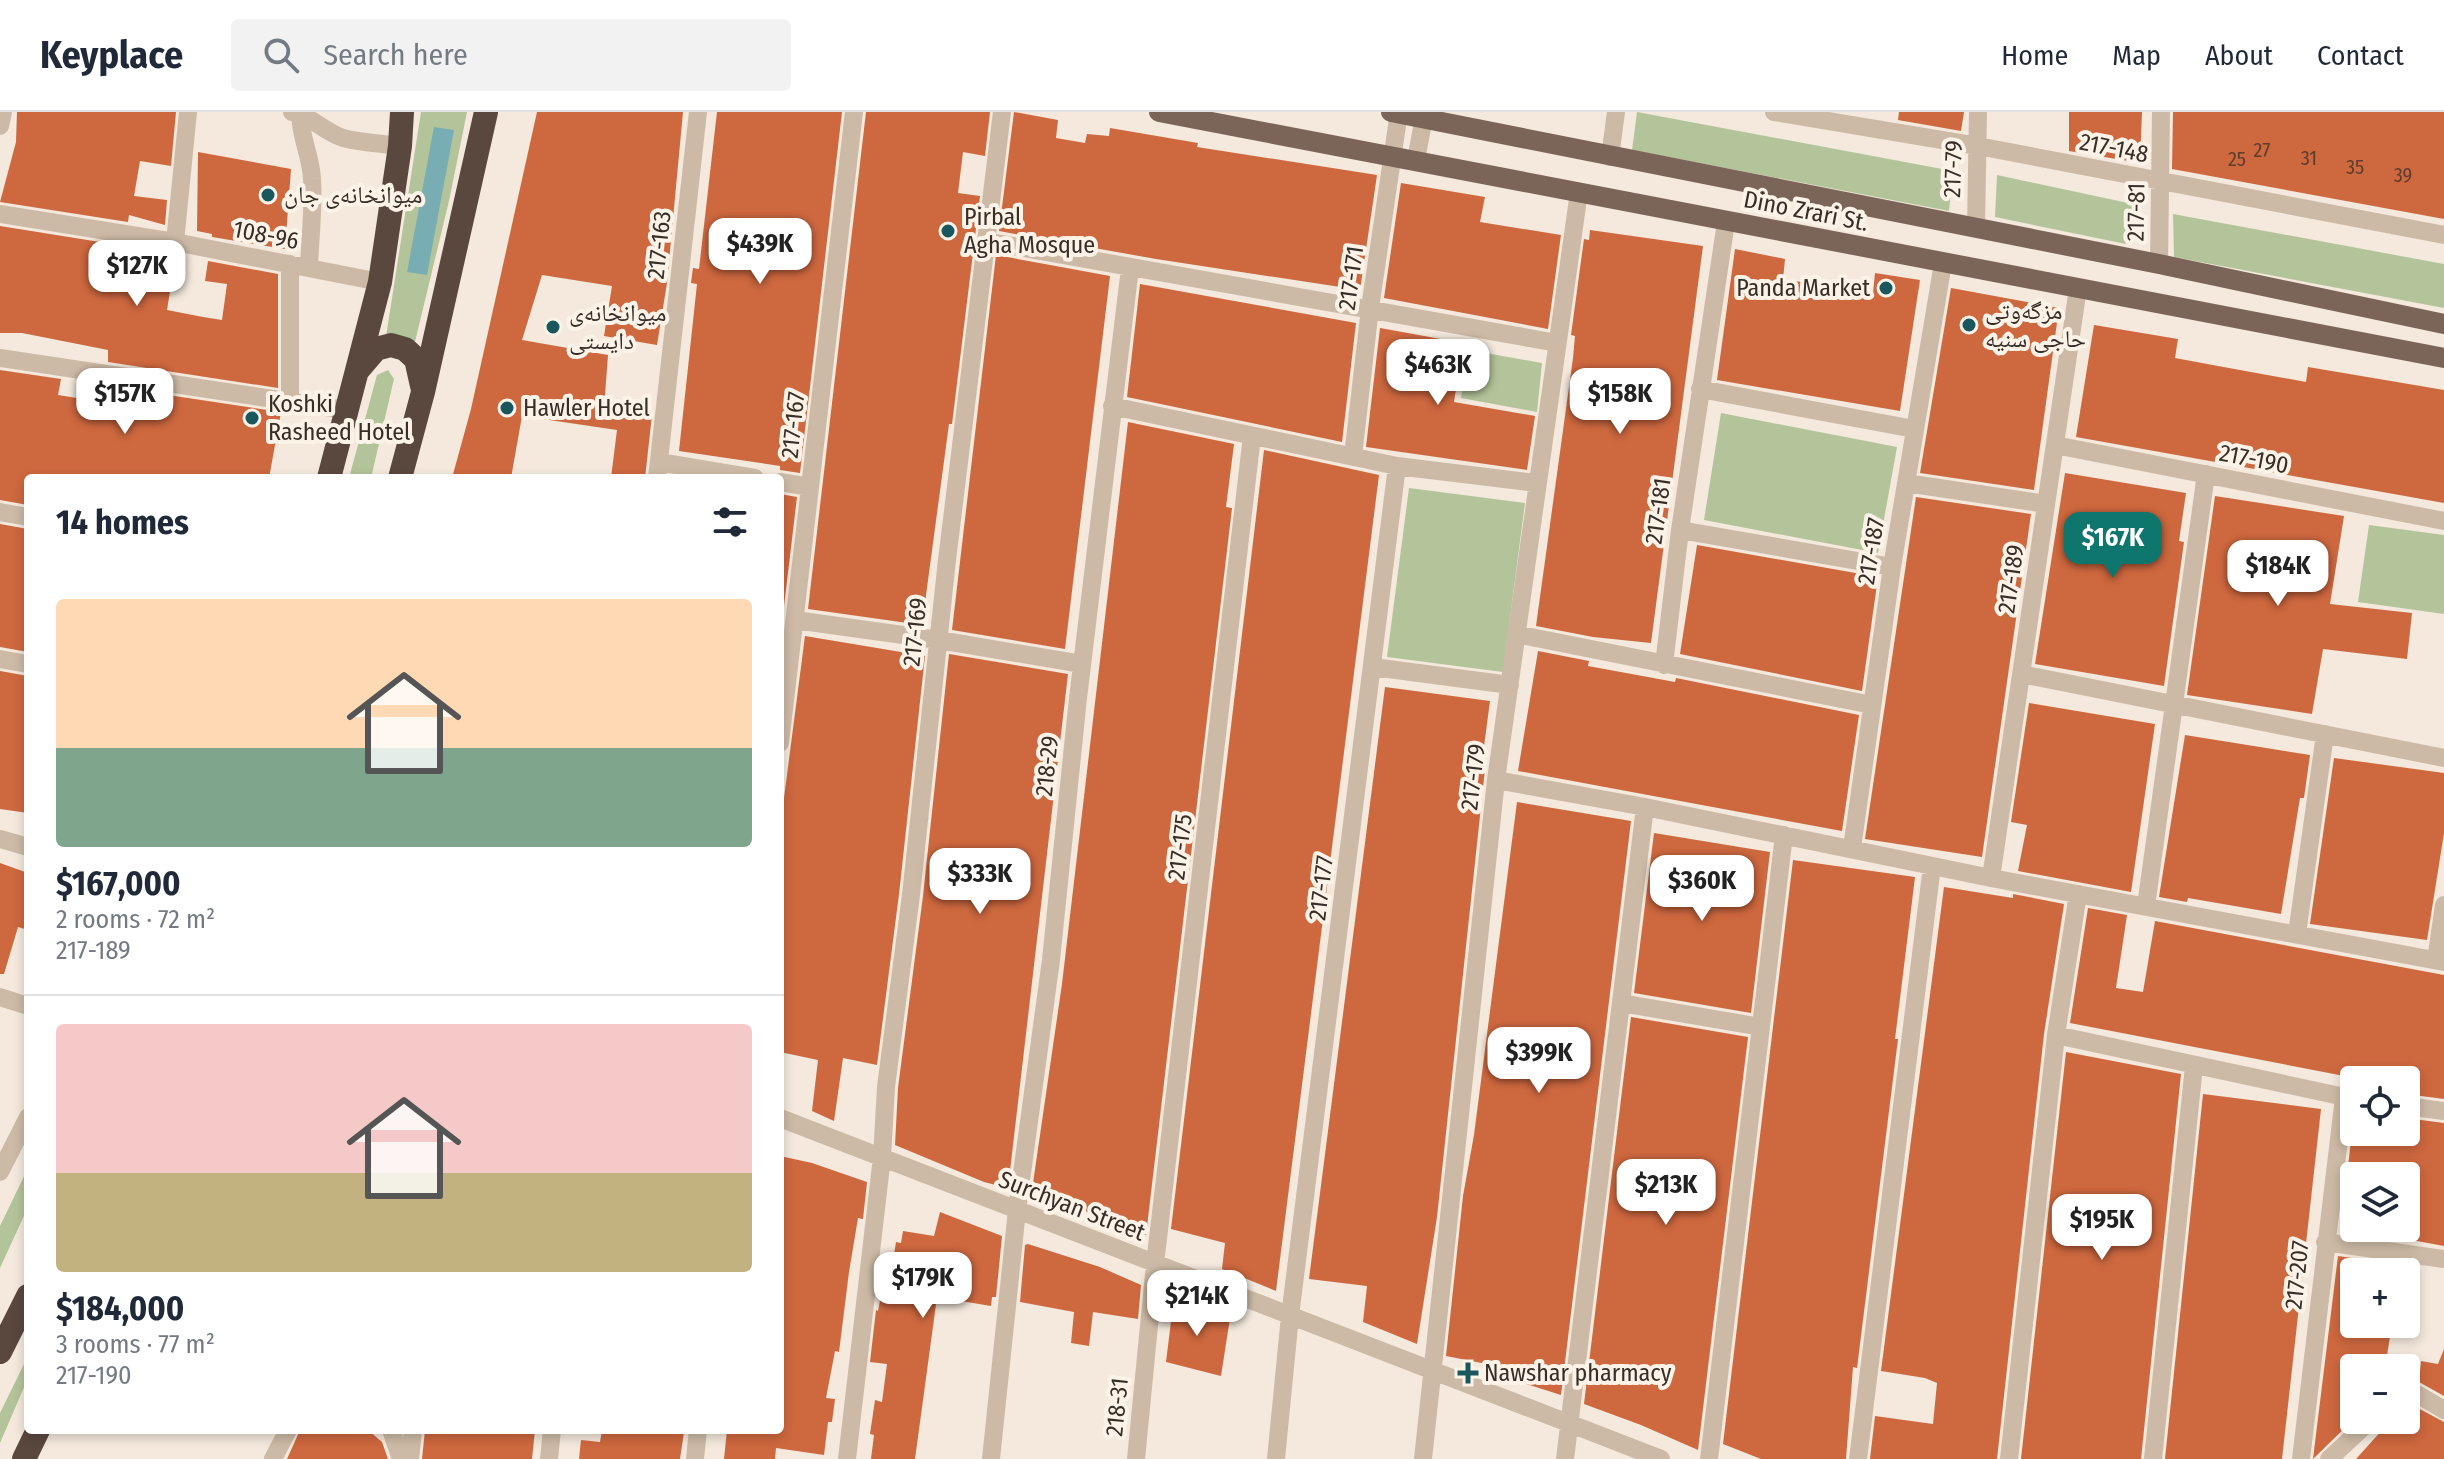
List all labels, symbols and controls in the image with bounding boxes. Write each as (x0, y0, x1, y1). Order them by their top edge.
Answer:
search box (231, 19, 791, 91)
text: Keyplace (40, 32, 183, 78)
icon: search (259, 33, 303, 77)
text: Search here (323, 37, 468, 73)
text: Home (2001, 39, 2068, 72)
text: Map (2112, 39, 2161, 72)
text: About (2205, 39, 2273, 72)
text: Contact (2317, 39, 2404, 72)
street label: 217-148 (2077, 128, 2151, 168)
house number: 27 (2254, 138, 2270, 162)
street label: 217-79 (1938, 140, 1968, 198)
house number: 31 (2301, 146, 2317, 170)
house number: 25 (2228, 147, 2246, 171)
house number: 35 (2346, 155, 2364, 179)
house number: 39 (2394, 163, 2412, 187)
place label: میوانخانەی جان (284, 181, 423, 209)
street label: 217-81 (2121, 182, 2151, 242)
street label: Dino Zrari St. (1741, 185, 1871, 237)
marker: میوانخانەی جان (259, 186, 277, 204)
place label: Pirbal Agha Mosque (964, 203, 1095, 259)
street label: 217-163 (642, 210, 676, 280)
street label: 108-96 (231, 215, 301, 255)
pin: $439K (704, 218, 816, 286)
marker: Pirbal Agha Mosque (939, 222, 957, 240)
text: $439K (727, 228, 793, 259)
pin: $127K (81, 240, 193, 308)
street label: 217-171 (1333, 244, 1369, 312)
text: $127K (106, 250, 168, 281)
place label: Panda Market (1736, 274, 1870, 302)
marker: Panda Market (1877, 279, 1895, 297)
place label: مزگەوتی حاجی سنیە (1985, 297, 2086, 353)
place label: میوانخانەی دایستی (569, 299, 666, 355)
marker: مزگەوتی حاجی سنیە (1960, 316, 1978, 334)
marker: میوانخانەی دایستی (544, 318, 562, 336)
pin: $463K (1382, 339, 1494, 407)
text: $463K (1404, 349, 1472, 380)
pin: $157K (69, 368, 181, 436)
pin: $158K (1564, 368, 1676, 436)
text: $157K (94, 378, 156, 409)
text: $158K (1588, 378, 1652, 409)
place label: Koshki Rasheed Hotel (268, 390, 410, 446)
street label: 217-167 (776, 390, 810, 460)
place label: Hawler Hotel (523, 394, 650, 422)
marker: Hawler Hotel (498, 399, 516, 417)
marker: Koshki Rasheed Hotel (243, 409, 261, 427)
street label: 217-190 (2217, 439, 2291, 479)
street label: 217-181 (1640, 476, 1676, 546)
icon: filters (708, 500, 752, 544)
text: 14 homes (56, 502, 189, 543)
pin: $167K (2057, 512, 2169, 580)
street label: 217-187 (1852, 515, 1890, 586)
text: $167K (2082, 522, 2144, 553)
pin: $184K (2222, 540, 2334, 608)
street label: 217-189 (1992, 543, 2030, 615)
text: $184K (2245, 550, 2311, 581)
street label: 217-169 (897, 596, 933, 668)
icon: home (332, 651, 476, 795)
street label: 218-29 (1030, 734, 1064, 798)
street label: 217-179 (1455, 742, 1491, 812)
street label: 217-175 (1162, 813, 1198, 881)
pin: $333K (924, 848, 1036, 916)
street label: 217-177 (1303, 854, 1339, 922)
pin: $360K (1646, 855, 1758, 923)
text: $333K (948, 858, 1012, 889)
text: $167,000 (56, 863, 181, 904)
text: $360K (1668, 865, 1736, 896)
text: 2 rooms · 72 m² (56, 904, 215, 935)
text: 217-189 (56, 935, 131, 966)
pin: $399K (1483, 1027, 1595, 1095)
text: $399K (1505, 1037, 1573, 1068)
map controls (2340, 1066, 2420, 1434)
button: locate (2340, 1066, 2420, 1146)
icon: home (332, 1076, 476, 1220)
pin: $213K (1610, 1159, 1722, 1227)
button: layers (2340, 1162, 2420, 1242)
street label: Surchyan Street (995, 1165, 1149, 1247)
text: $213K (1635, 1169, 1697, 1200)
pin: $195K (2046, 1194, 2158, 1262)
text: $195K (2070, 1204, 2134, 1235)
street label: 217-207 (2279, 1239, 2315, 1311)
pin: $179K (867, 1252, 979, 1320)
button: + (2340, 1258, 2420, 1338)
text: $179K (892, 1262, 954, 1293)
pin: $214K (1141, 1270, 1253, 1338)
text: $214K (1165, 1280, 1229, 1311)
text: $184,000 (56, 1288, 184, 1329)
text: 3 rooms · 77 m² (56, 1329, 215, 1360)
button: − (2340, 1354, 2420, 1434)
place label: Nawshar pharmacy (1484, 1359, 1672, 1387)
text: 217-190 (56, 1360, 132, 1391)
marker: Nawshar pharmacy (1459, 1364, 1477, 1382)
street label: 218-31 (1100, 1376, 1134, 1438)

